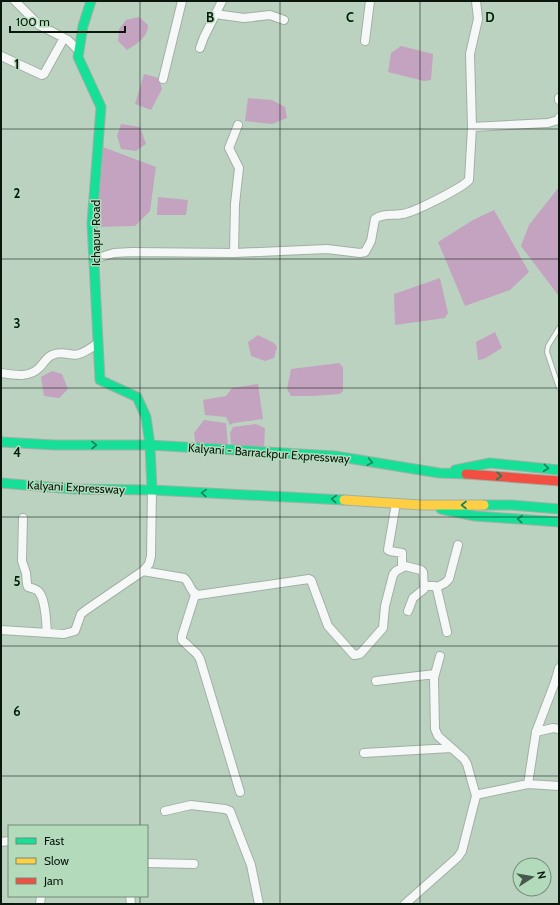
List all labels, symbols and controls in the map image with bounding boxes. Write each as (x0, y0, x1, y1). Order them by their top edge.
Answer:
scale bar (10, 8, 125, 34)
text: B (206, 9, 214, 25)
text: C (346, 9, 354, 25)
text: D (485, 9, 495, 25)
text: 100 m (16, 14, 50, 29)
text: 1 (15, 56, 19, 72)
text: 2 (14, 185, 21, 201)
street label: Ichapur Road (88, 200, 103, 266)
text: 3 (13, 315, 21, 331)
street label: Kalyani - Barrackpur Expressway (188, 440, 350, 466)
one-way arrow (91, 441, 97, 449)
text: 4 (13, 444, 21, 460)
one-way arrow (367, 457, 374, 466)
one-way arrow (543, 464, 549, 473)
one-way arrow (496, 472, 502, 481)
street label: Kalyani Expressway (27, 477, 125, 497)
one-way arrow (201, 488, 208, 497)
one-way arrow (331, 495, 337, 503)
one-way arrow (461, 501, 467, 509)
one-way arrow (517, 515, 523, 524)
text: 5 (14, 573, 21, 589)
text: 6 (13, 703, 21, 719)
legend (8, 825, 148, 897)
text: Fast (44, 833, 64, 848)
text: Slow (44, 853, 69, 868)
north arrow (512, 857, 552, 897)
text: N (534, 870, 549, 880)
text: Jam (43, 873, 63, 888)

